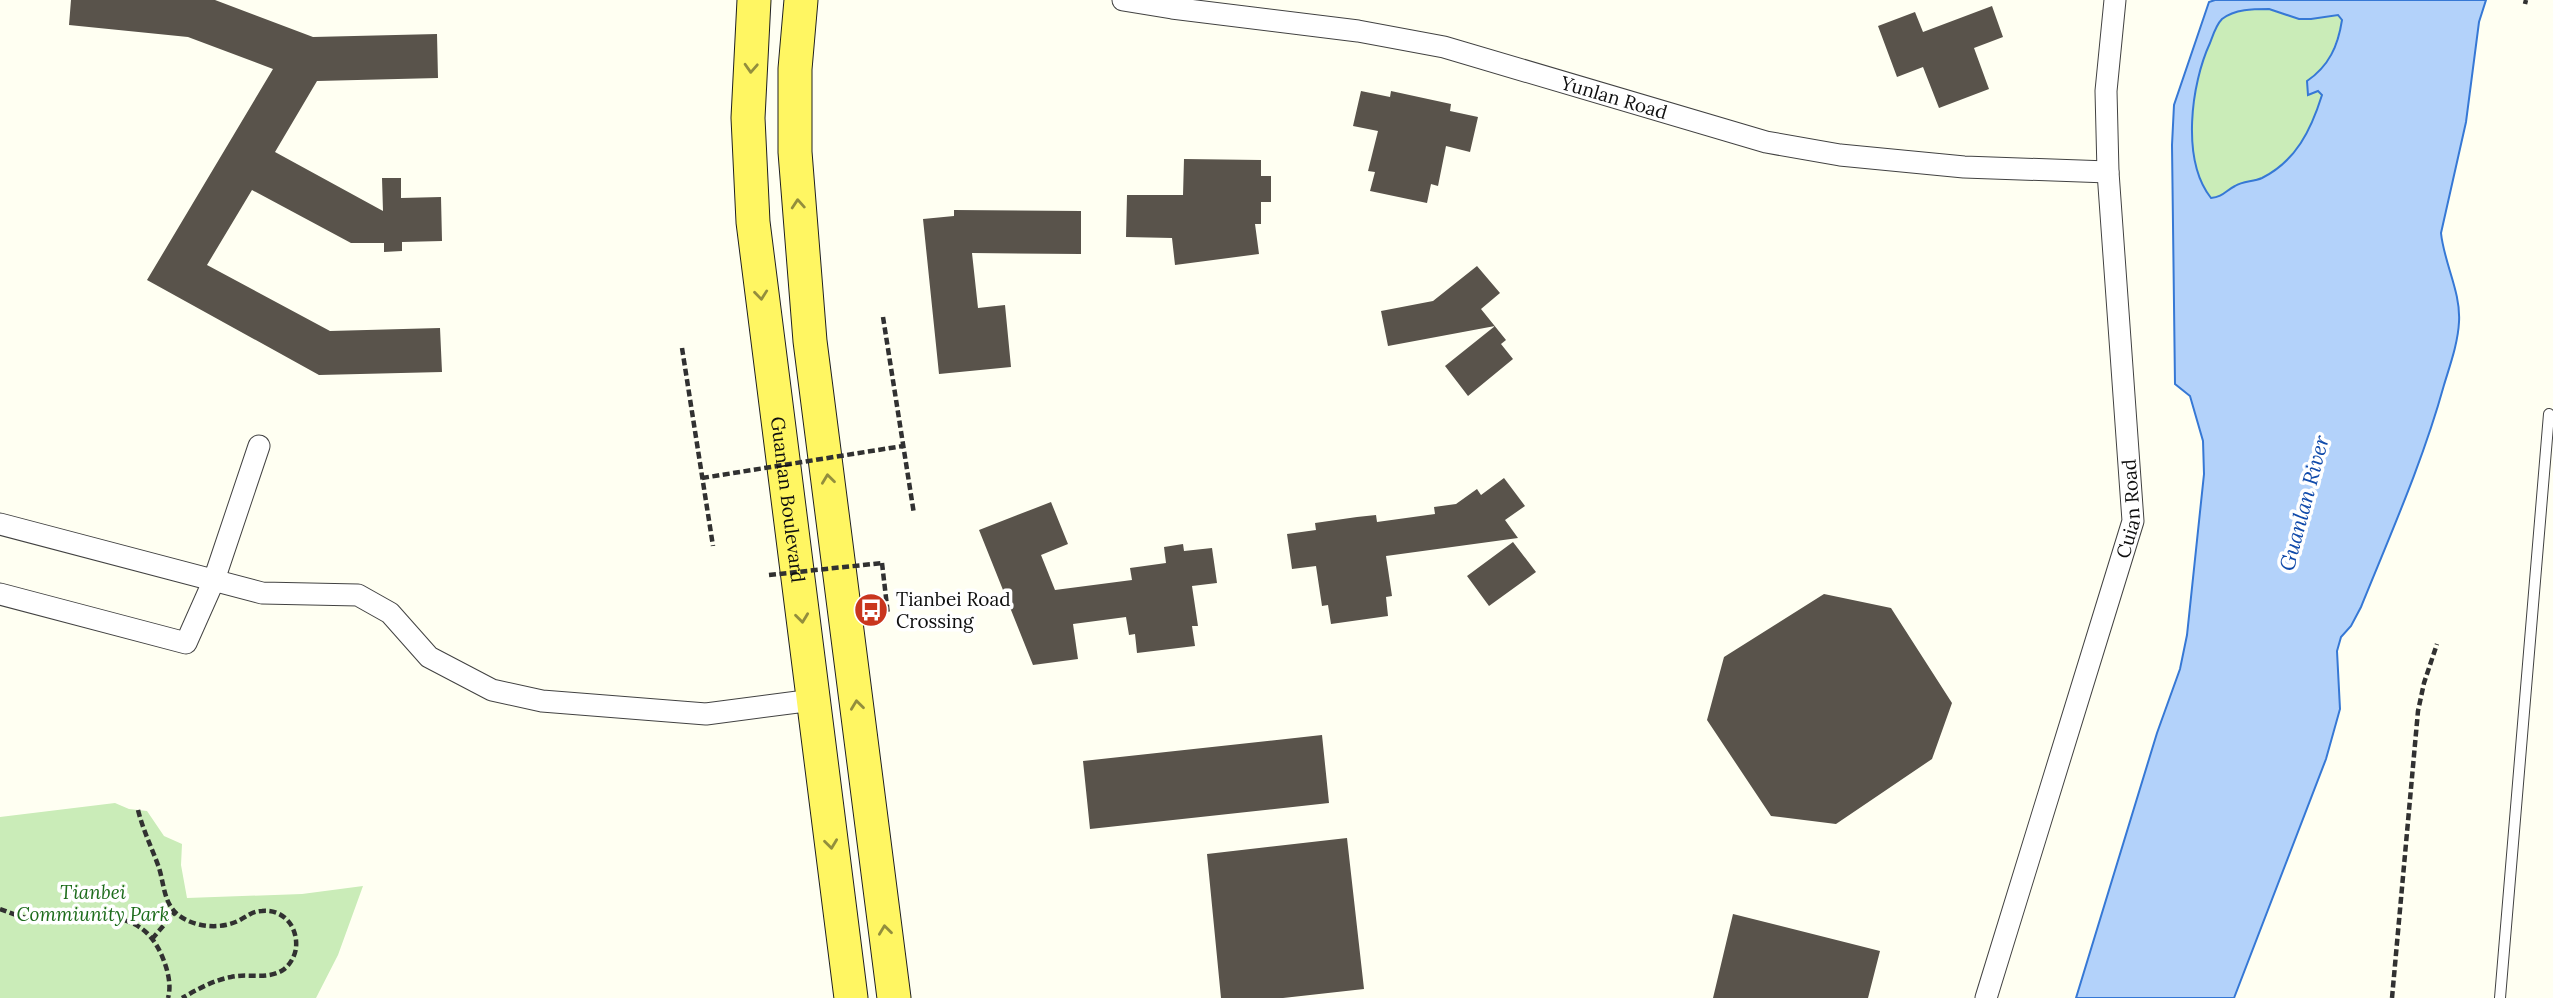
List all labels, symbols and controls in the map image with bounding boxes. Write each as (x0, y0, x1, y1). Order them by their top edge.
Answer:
one-way arrow (743, 63, 758, 74)
street label: Yunlan Road (1557, 70, 1670, 124)
one-way arrow (791, 198, 806, 209)
one-way arrow (754, 289, 769, 301)
street label: Guanlan Boulevard (766, 415, 810, 584)
water label: Guanlan River (2273, 432, 2335, 574)
street label: Cuian Road (2110, 458, 2145, 561)
one-way arrow (820, 473, 835, 485)
place label: Tianbei Road Crossing (896, 587, 1011, 633)
bus stop icon: Tianbei Road Crossing (852, 591, 890, 629)
one-way arrow (795, 612, 810, 624)
one-way arrow (849, 699, 864, 710)
one-way arrow (824, 838, 839, 849)
park label: Tianbei Commiunity Park (16, 880, 170, 926)
one-way arrow (878, 924, 893, 936)

